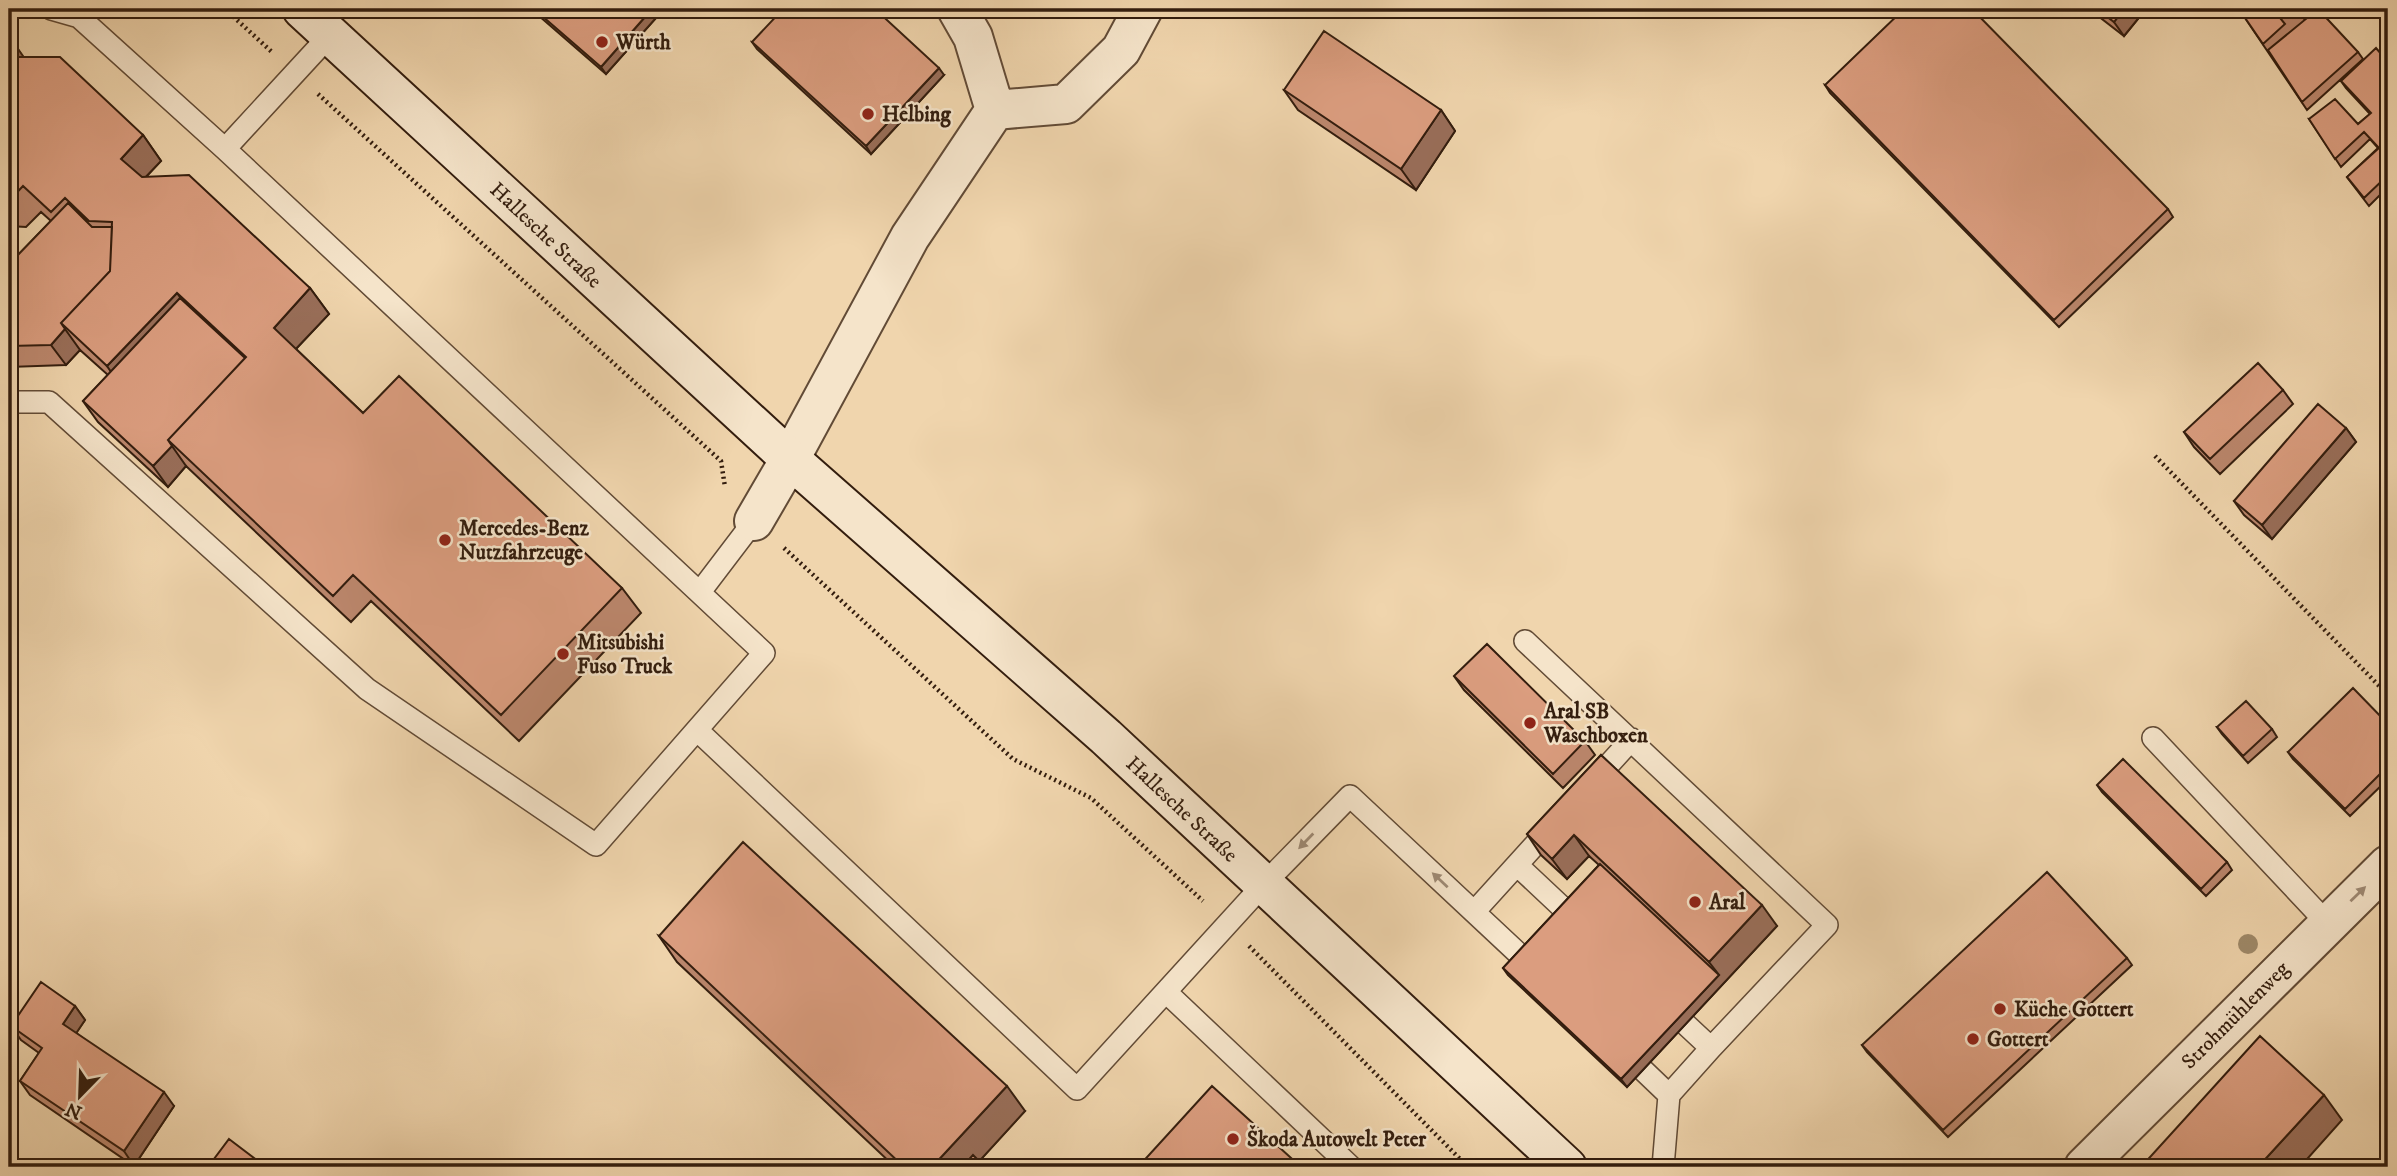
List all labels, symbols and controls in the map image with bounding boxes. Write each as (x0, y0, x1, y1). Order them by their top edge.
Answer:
place label: Würth (615, 30, 672, 56)
marker: Würth (594, 34, 610, 50)
place label: Helbing (882, 102, 952, 128)
marker: Helbing (860, 106, 876, 122)
street label: Hallesche Straße (484, 177, 607, 294)
place label: Mercedes-Benz Nutzfahrzeuge (459, 516, 590, 566)
marker: Mercedes-Benz Nutzfahrzeuge (437, 532, 453, 548)
place label: Mitsubishi Fuso Truck (577, 630, 673, 680)
marker: Mitsubishi Fuso Truck (555, 646, 571, 662)
place label: Aral SB Waschboxen (1543, 699, 1649, 749)
marker: Aral SB Waschboxen (1522, 715, 1538, 731)
street label: Hallesche Straße (1120, 751, 1243, 868)
one-way arrow (1299, 832, 1315, 849)
one-way arrow (1432, 873, 1449, 889)
one-way arrow (2349, 887, 2366, 903)
place label: Aral (1708, 890, 1746, 916)
marker: Aral (1687, 894, 1703, 910)
street label: Strohmühlenweg (2176, 956, 2296, 1075)
place label: Küche Gottert (2014, 997, 2134, 1023)
marker: Küche Gottert (1992, 1001, 2008, 1017)
place label: Gottert (1987, 1027, 2049, 1053)
marker: Gottert (1965, 1031, 1981, 1047)
north arrow (46, 1060, 116, 1130)
text: N (62, 1096, 86, 1124)
place label: Škoda Autowelt Peter (1247, 1125, 1427, 1153)
marker: Škoda Autowelt Peter (1225, 1131, 1241, 1147)

